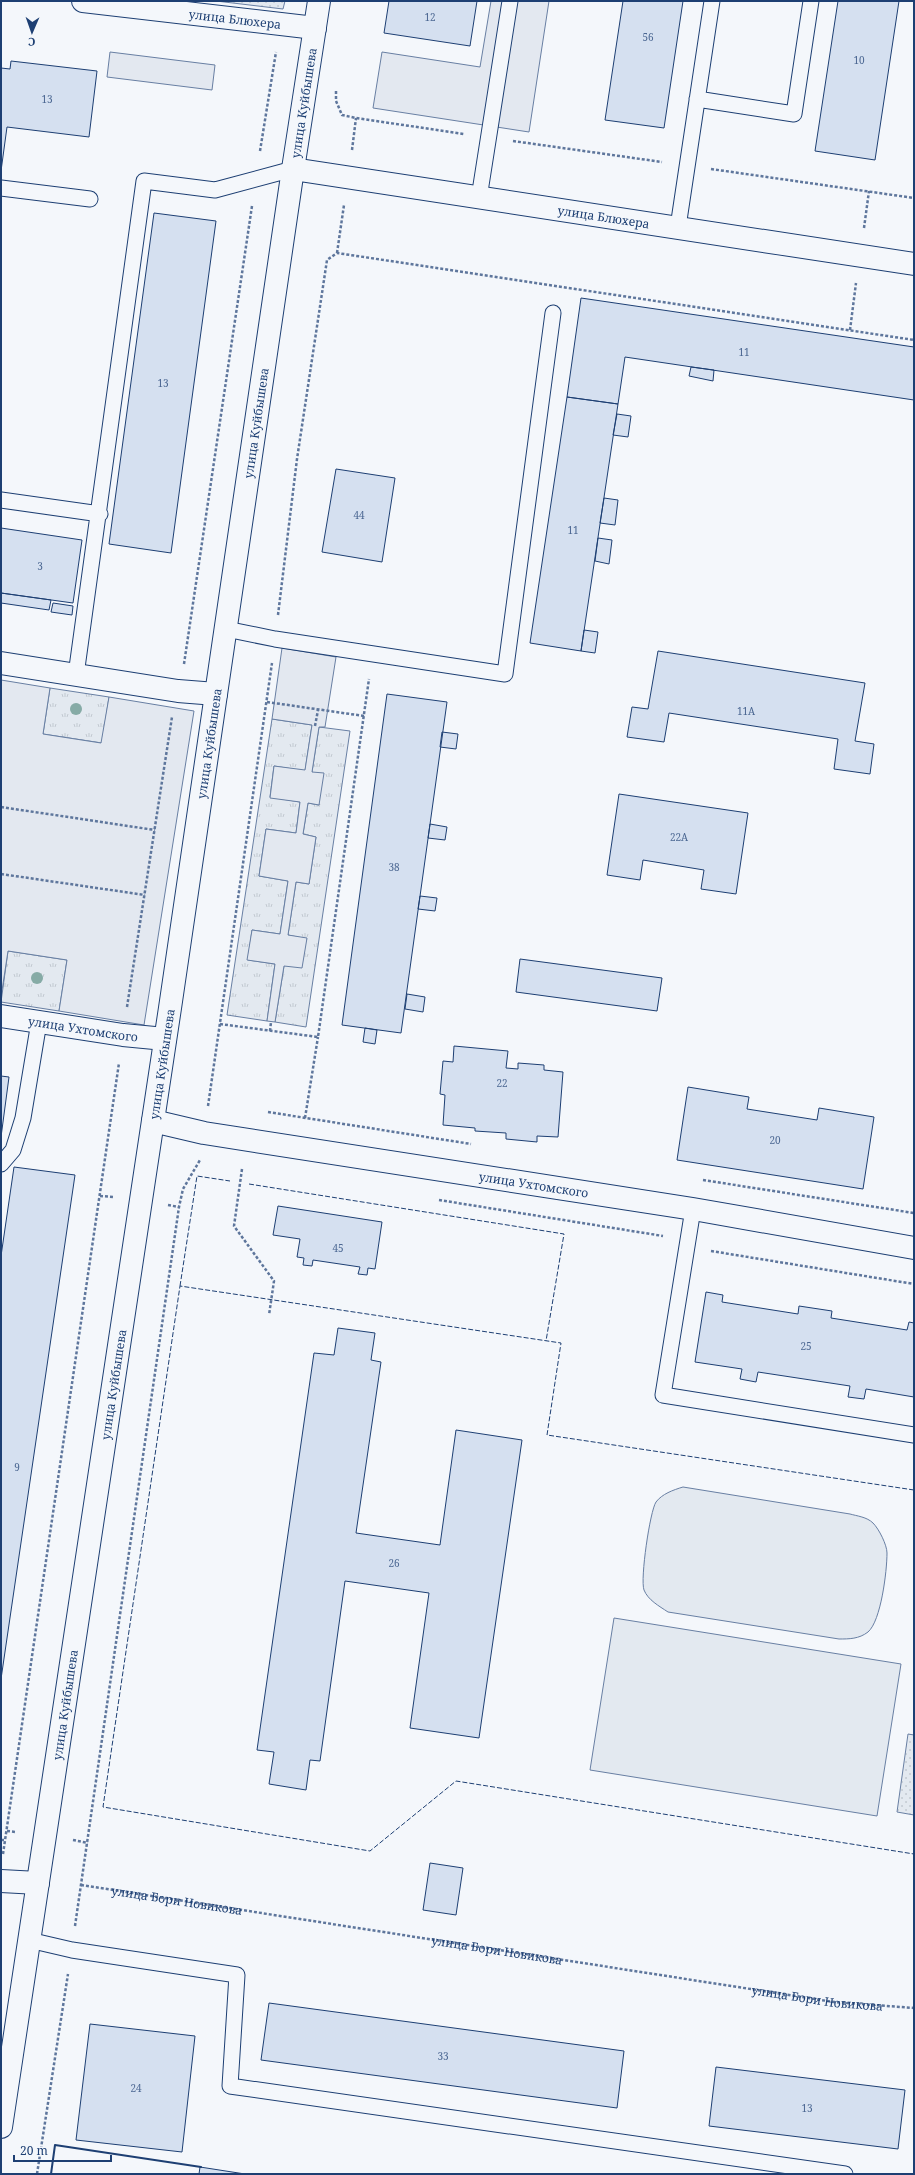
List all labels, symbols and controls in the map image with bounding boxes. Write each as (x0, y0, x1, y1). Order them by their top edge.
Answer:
street label: улица Блюхера (188, 5, 282, 33)
house number: 12 (424, 10, 436, 24)
north arrow (12, 12, 52, 52)
house number: 56 (642, 30, 654, 44)
text: С (28, 35, 36, 50)
street label: улица Куйбышева (286, 46, 320, 159)
house number: 10 (853, 53, 865, 67)
house number: 13 (41, 92, 53, 106)
street label: улица Блюхера (557, 201, 651, 232)
house number: 11 (738, 345, 750, 359)
street label: улица Куйбышева (239, 366, 272, 479)
house number: 13 (157, 376, 169, 390)
house number: 44 (353, 508, 365, 522)
house number: 11 (567, 523, 579, 537)
house number: 3 (37, 559, 43, 573)
street label: улица Куйбышева (192, 687, 225, 800)
house number: 11А (737, 704, 756, 718)
house number: 22А (670, 830, 689, 844)
house number: 38 (388, 860, 400, 874)
street label: улица Куйбышева (145, 1007, 178, 1121)
street label: улица Ухтомского (27, 1012, 139, 1045)
house number: 22 (496, 1076, 508, 1090)
house number: 20 (769, 1133, 781, 1147)
street label: улица Ухтомского (478, 1167, 590, 1201)
house number: 45 (332, 1241, 344, 1255)
street label: улица Куйбышева (96, 1328, 130, 1441)
house number: 25 (800, 1339, 812, 1353)
house number: 9 (14, 1460, 20, 1474)
house number: 26 (388, 1556, 400, 1570)
street label: улица Куйбышева (48, 1648, 82, 1761)
street label: улица Бори Новикова (110, 1881, 244, 1918)
street label: улица Бори Новикова (430, 1931, 564, 1968)
street label: улица Бори Новикова (750, 1981, 884, 2014)
house number: 33 (437, 2049, 449, 2063)
house number: 24 (130, 2081, 142, 2095)
house number: 13 (801, 2101, 813, 2115)
scale bar (14, 2137, 111, 2163)
text: 20 m (20, 2142, 48, 2159)

